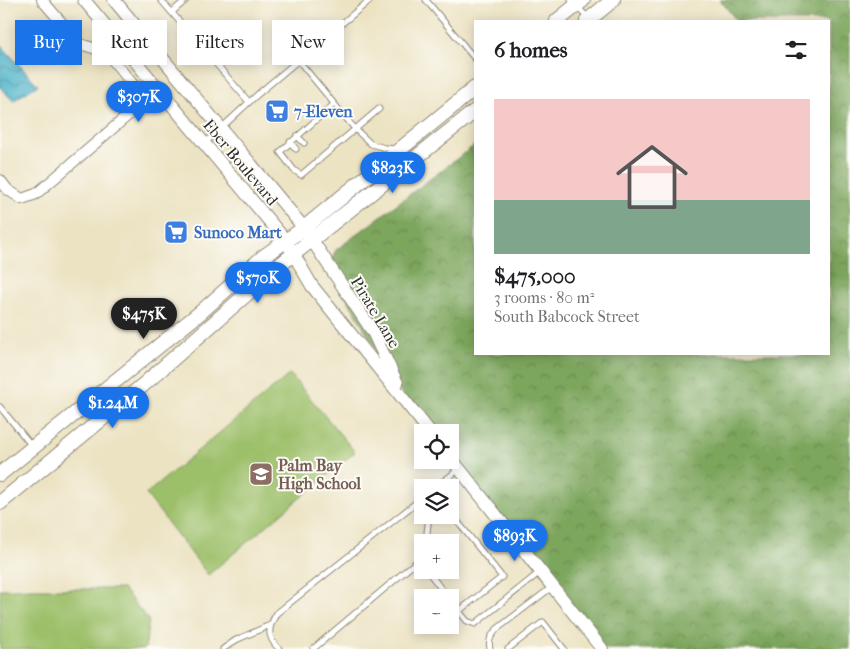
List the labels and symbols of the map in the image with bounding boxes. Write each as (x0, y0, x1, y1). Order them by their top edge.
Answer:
pin: $307K (104, 80, 174, 123)
supermarket icon: 7-Eleven (264, 98, 290, 124)
place label: 7-Eleven (293, 102, 353, 121)
street label: Eber Boulevard (199, 115, 282, 209)
pin: $823K (358, 152, 428, 194)
supermarket icon: Sunoco Mart (163, 219, 189, 245)
place label: Sunoco Mart (194, 223, 282, 242)
pin: $570K (223, 262, 293, 304)
street label: Pirate Lane (347, 273, 404, 351)
pin: $475K (109, 298, 179, 340)
pin: $1.24M (72, 386, 154, 429)
place label: Palm Bay High School (278, 456, 362, 494)
school or university icon: Palm Bay High School (248, 461, 274, 487)
pin: $893K (480, 520, 550, 562)

